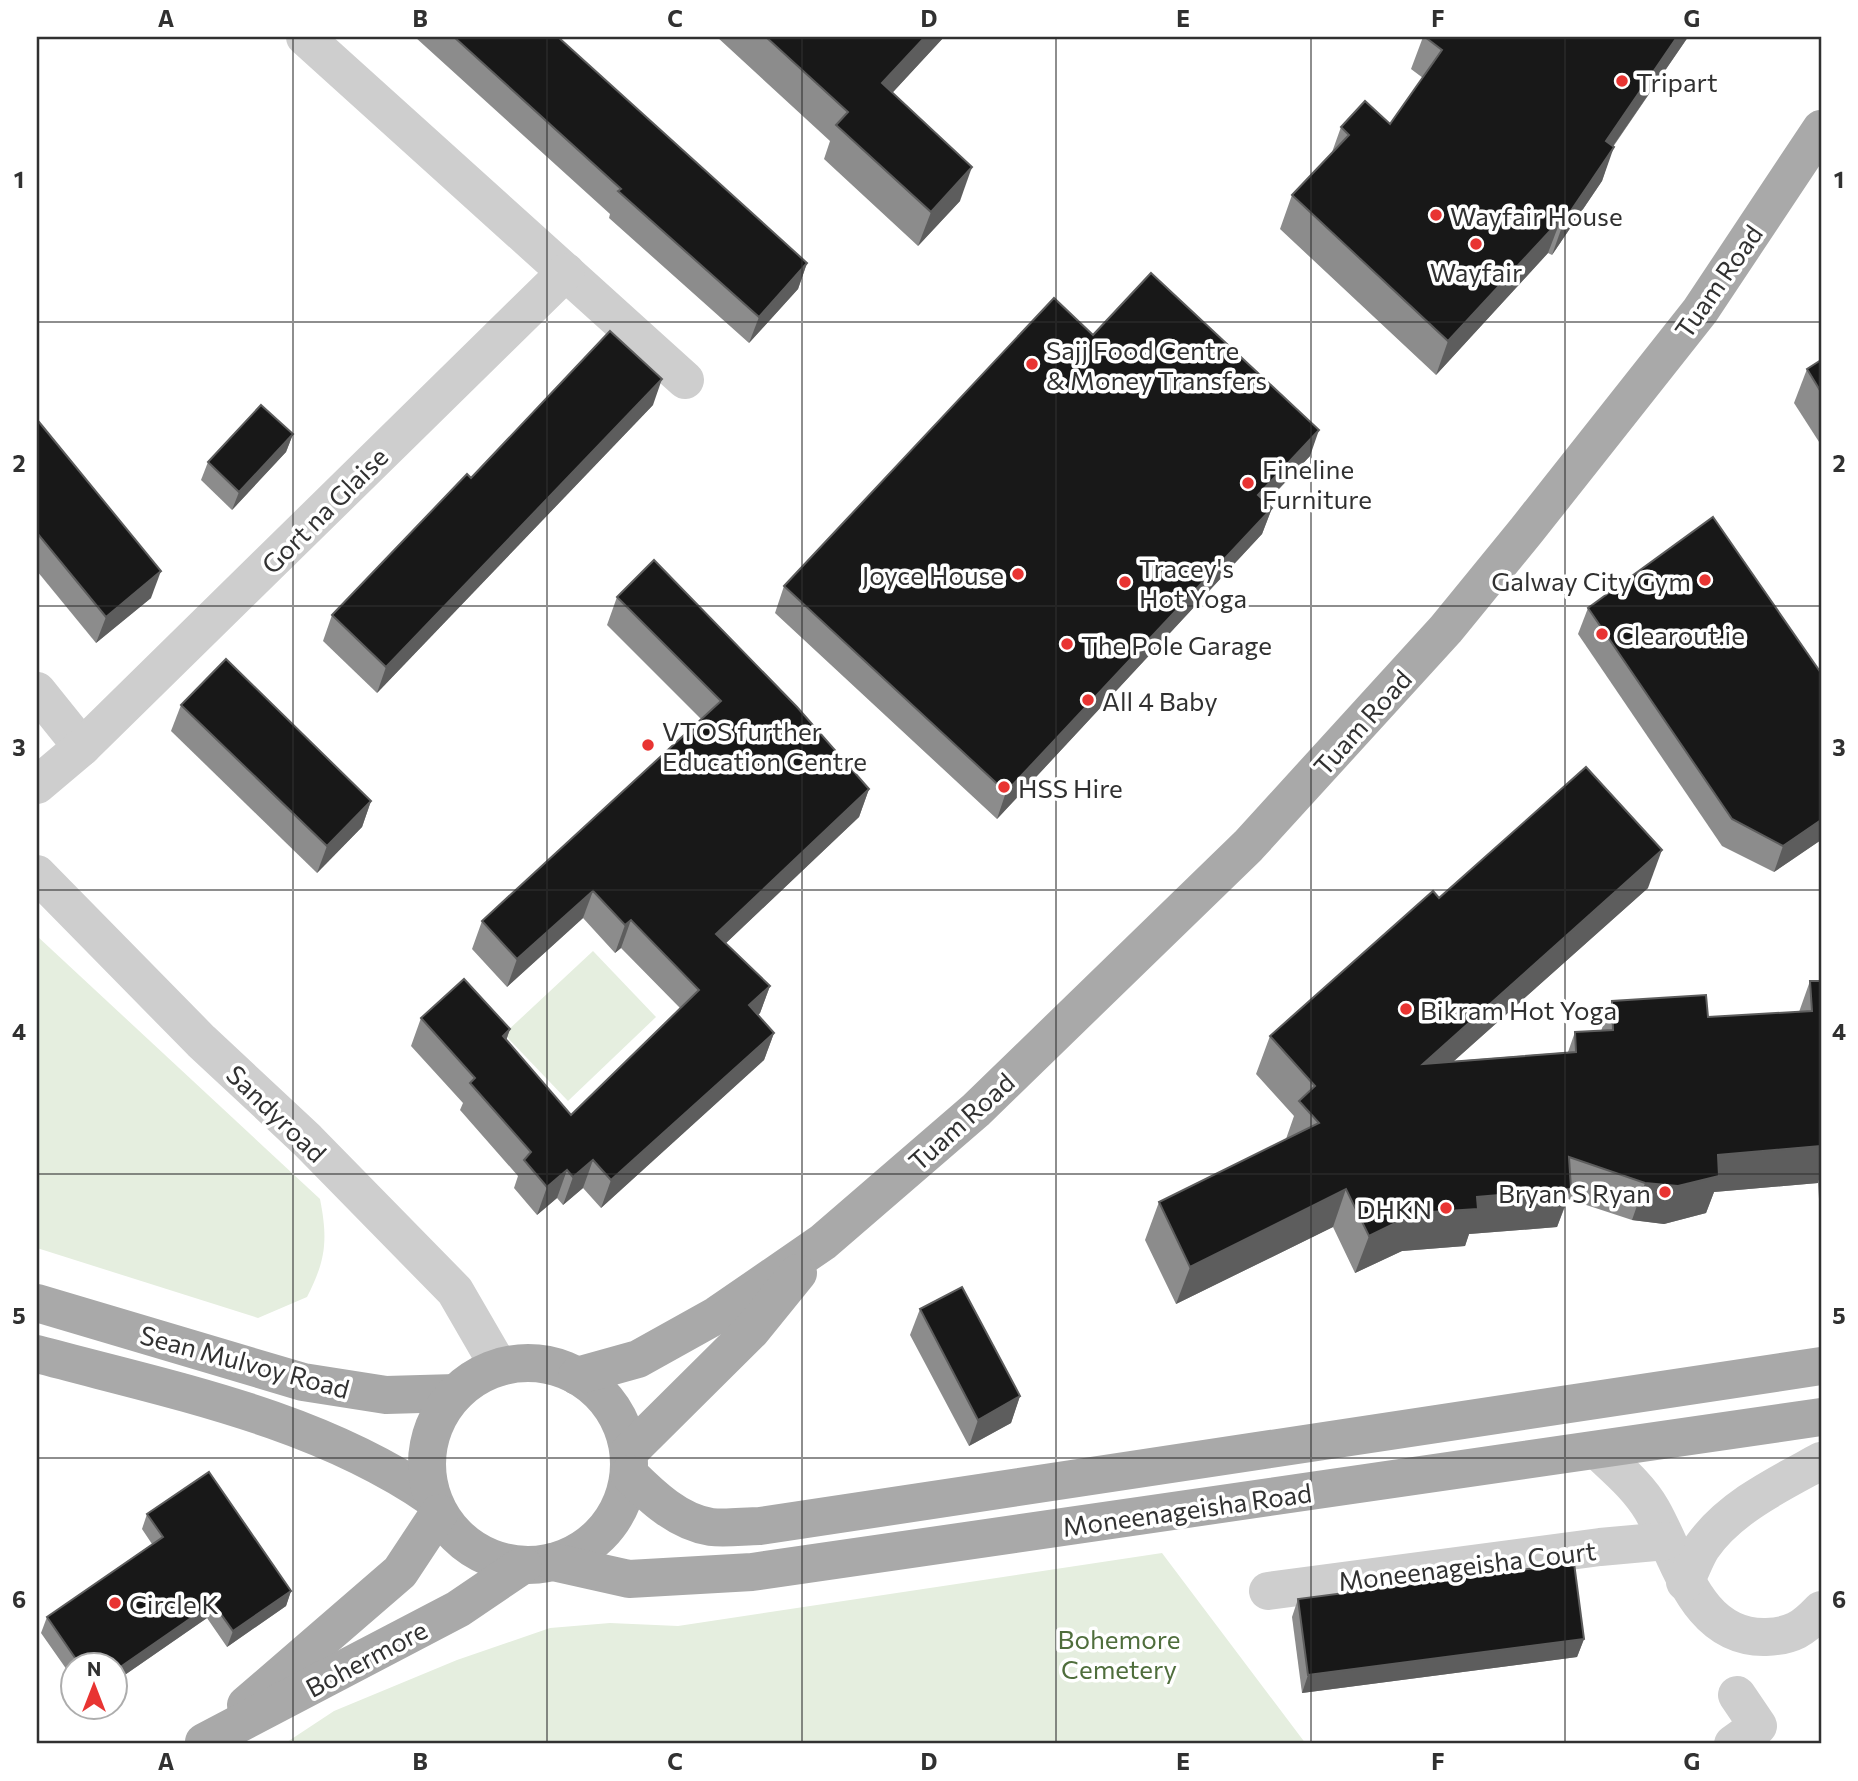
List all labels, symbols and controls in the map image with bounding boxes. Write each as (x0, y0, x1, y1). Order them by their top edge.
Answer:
text: A (158, 4, 175, 32)
text: B (412, 4, 428, 32)
text: C (667, 4, 683, 32)
text: D (921, 4, 938, 32)
text: E (1176, 4, 1190, 32)
text: F (1431, 4, 1445, 32)
text: G (1684, 4, 1700, 32)
place label: Tripart (1636, 66, 1718, 97)
marker: Tripart (1614, 73, 1630, 89)
text: 1 (14, 165, 24, 193)
text: 1 (1834, 165, 1844, 193)
place label: Wayfair House (1450, 200, 1623, 231)
marker: Wayfair House (1428, 207, 1444, 223)
street label: Tuam Road (1668, 218, 1768, 344)
marker: Wayfair (1468, 236, 1484, 252)
place label: Wayfair (1430, 256, 1522, 287)
place label: Sajj Food Centre & Money Transfers (1046, 334, 1267, 395)
marker: Sajj Food Centre & Money Transfers (1024, 356, 1040, 372)
street label: Gort na Glaise (254, 440, 394, 580)
text: 2 (12, 449, 26, 477)
text: 2 (1832, 449, 1846, 477)
place label: Fineline Furniture (1262, 453, 1372, 514)
marker: Fineline Furniture (1240, 475, 1256, 491)
place label: Tracey's Hot Yoga (1139, 552, 1247, 613)
place label: Joyce House (862, 559, 1004, 590)
place label: Galway City Gym (1491, 565, 1691, 596)
marker: Joyce House (1010, 566, 1026, 582)
marker: Galway City Gym (1697, 572, 1713, 588)
marker: Tracey's Hot Yoga (1117, 574, 1133, 590)
place label: Clearout.ie (1616, 619, 1745, 650)
marker: Clearout.ie (1594, 626, 1610, 642)
place label: The Pole Garage (1081, 629, 1272, 660)
marker: The Pole Garage (1059, 636, 1075, 652)
street label: Tuam Road (1307, 663, 1417, 781)
place label: All 4 Baby (1102, 685, 1218, 716)
marker: All 4 Baby (1080, 692, 1096, 708)
place label: VTOS further Education Centre (662, 715, 867, 776)
text: 3 (12, 733, 26, 761)
text: 3 (1832, 733, 1846, 761)
marker: VTOS further Education Centre (640, 737, 656, 753)
place label: HSS Hire (1018, 772, 1123, 803)
marker: HSS Hire (996, 779, 1012, 795)
place label: Bikram Hot Yoga (1420, 994, 1617, 1025)
marker: Bikram Hot Yoga (1398, 1001, 1414, 1017)
text: 4 (12, 1017, 26, 1045)
text: 4 (1832, 1017, 1846, 1045)
street label: Sandyroad (221, 1058, 333, 1168)
street label: Tuam Road (902, 1066, 1020, 1176)
place label: Bryan S Ryan (1498, 1177, 1651, 1208)
marker: Bryan S Ryan (1657, 1184, 1673, 1200)
place label: DHKN (1356, 1193, 1432, 1224)
marker: DHKN (1438, 1200, 1454, 1216)
text: 5 (12, 1301, 26, 1329)
text: 5 (1832, 1301, 1846, 1329)
street label: Sean Mulvoy Road (137, 1318, 353, 1404)
street label: Moneenageisha Road (1060, 1476, 1314, 1542)
street label: Moneenageisha Court (1336, 1534, 1598, 1596)
text: 6 (12, 1585, 26, 1613)
text: 6 (1832, 1585, 1846, 1613)
place label: Circle K (129, 1588, 219, 1619)
marker: Circle K (107, 1595, 123, 1611)
street label: Bohermore (300, 1613, 432, 1703)
park label: Bohemore Cemetery (1058, 1623, 1180, 1684)
north arrow (60, 1652, 130, 1722)
text: N (87, 1657, 101, 1680)
text: A (158, 1747, 175, 1775)
text: B (412, 1747, 428, 1775)
text: C (667, 1747, 683, 1775)
text: D (921, 1747, 938, 1775)
text: E (1176, 1747, 1190, 1775)
text: F (1431, 1747, 1445, 1775)
text: G (1684, 1747, 1700, 1775)

